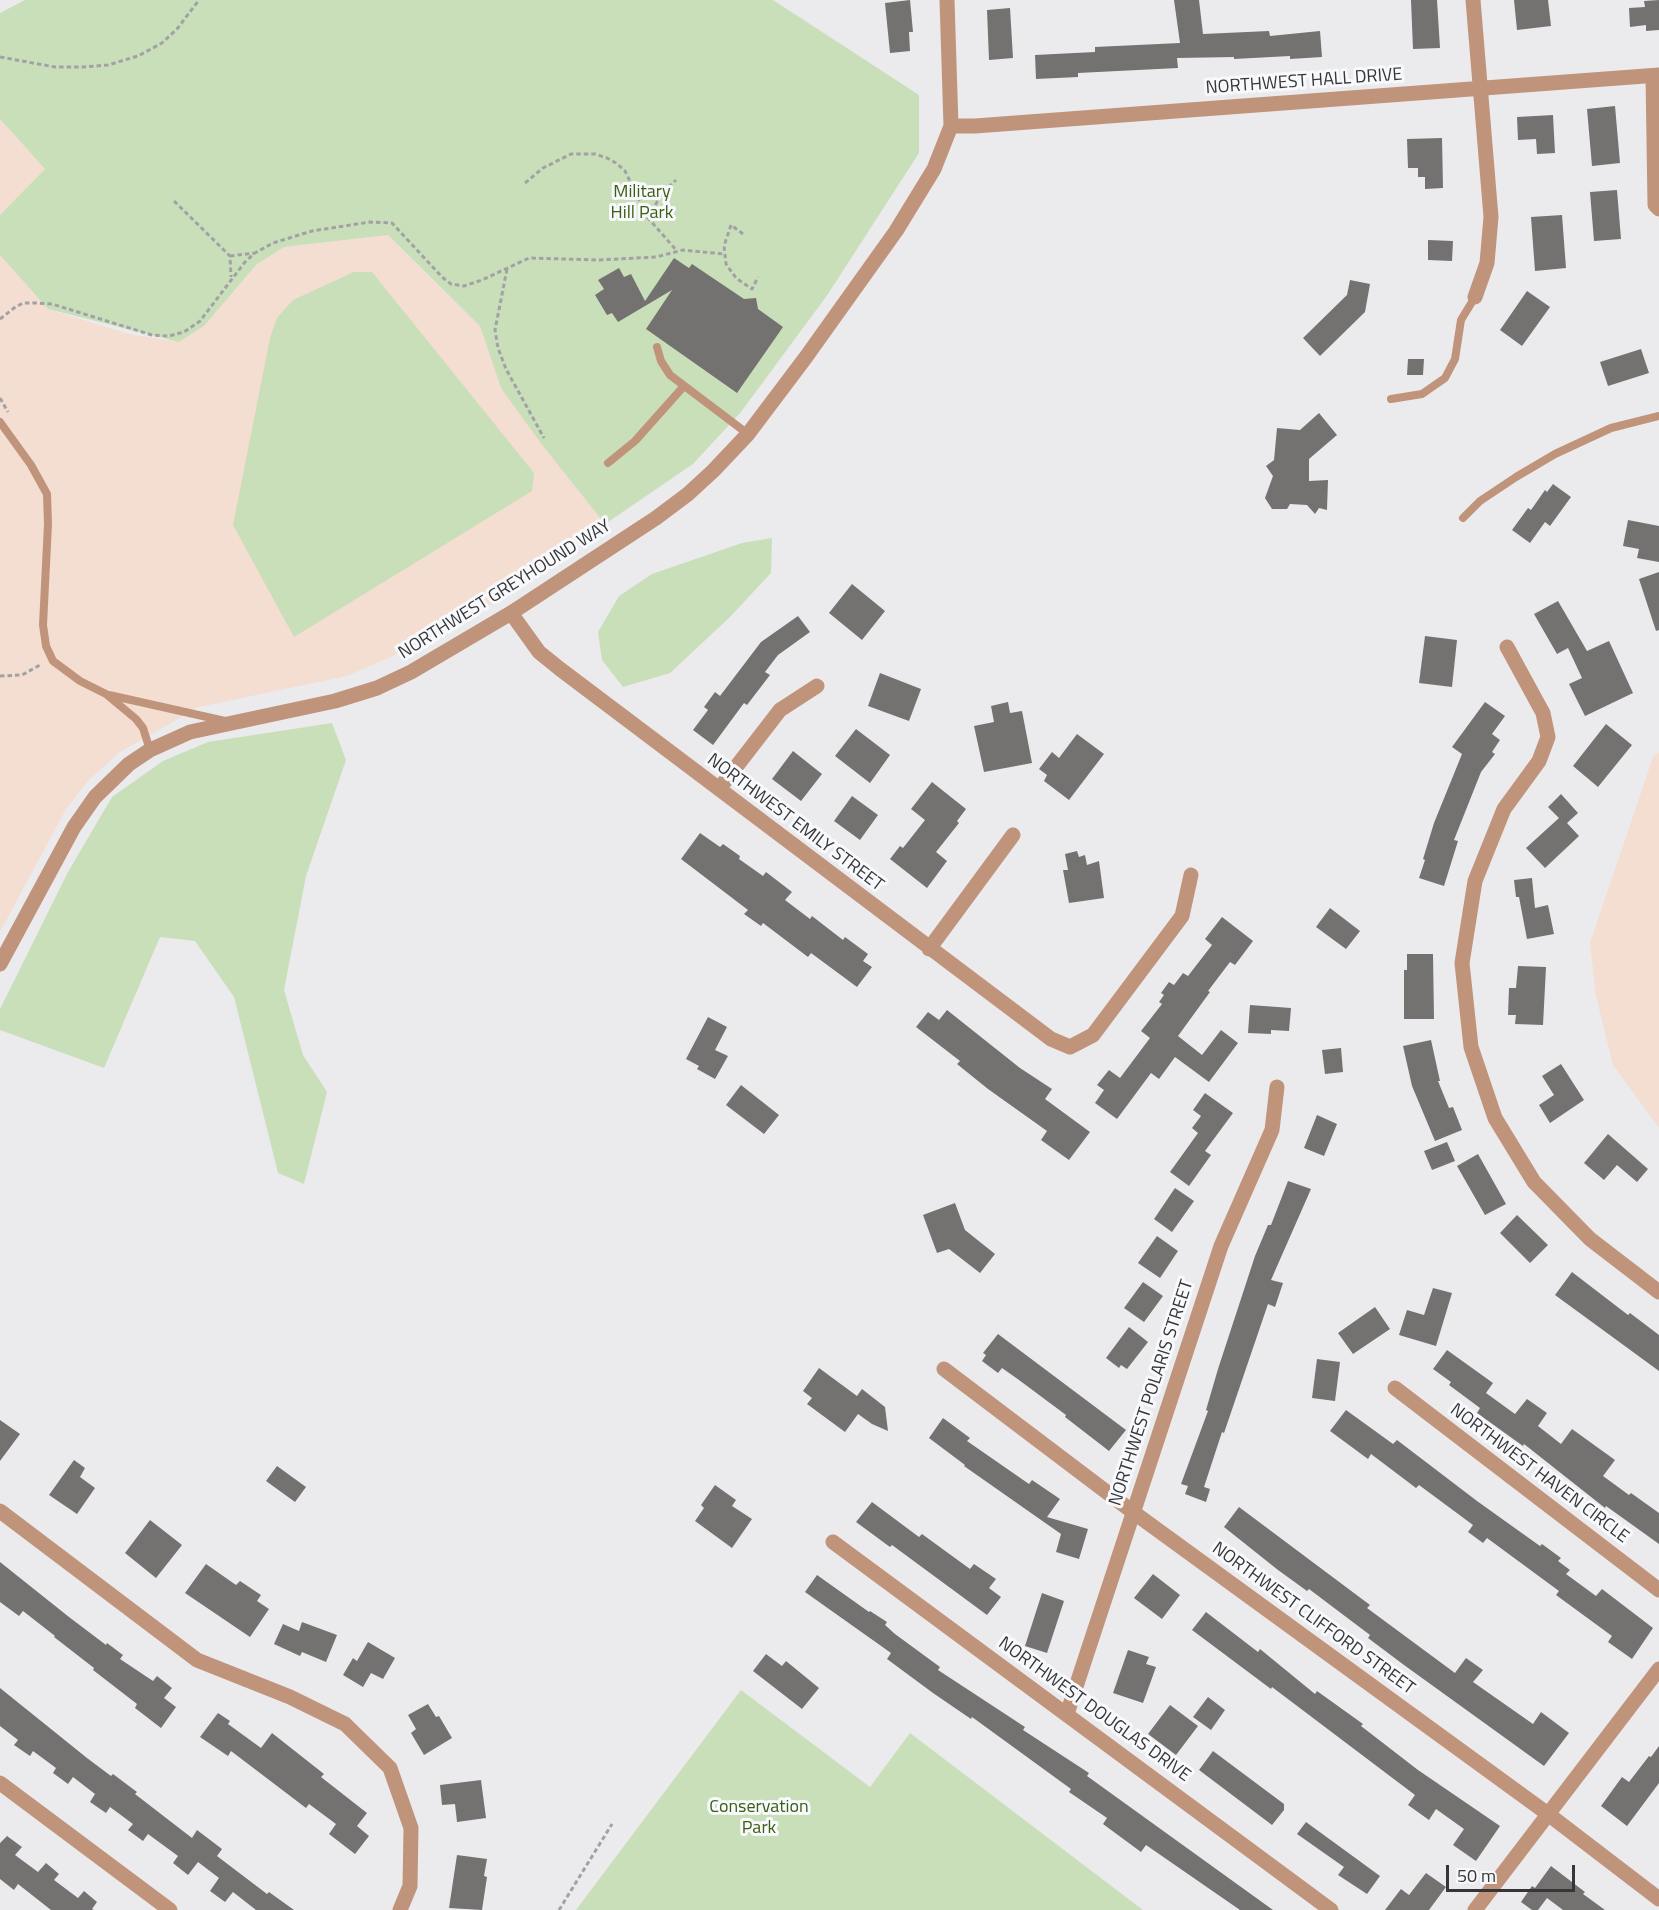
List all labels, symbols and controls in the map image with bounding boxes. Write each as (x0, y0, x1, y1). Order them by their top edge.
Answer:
street label: NORTHWEST HALL DRIVE (1205, 64, 1403, 100)
park label: Military Hill Park (611, 182, 673, 224)
street label: NORTHWEST GREYHOUND WAY (395, 516, 615, 664)
street label: NORTHWEST EMILY STREET (702, 750, 888, 896)
street label: NORTHWEST POLARIS STREET (1105, 1277, 1199, 1509)
street label: NORTHWEST HAVEN CIRCLE (1445, 1400, 1633, 1548)
street label: NORTHWEST CLIFFORD STREET (1207, 1538, 1419, 1700)
street label: NORTHWEST DOUGLAS DRIVE (994, 1633, 1194, 1787)
park label: Conservation Park (709, 1797, 809, 1840)
scale bar (1449, 1853, 1578, 1891)
text: 50 m (1457, 1862, 1496, 1889)

